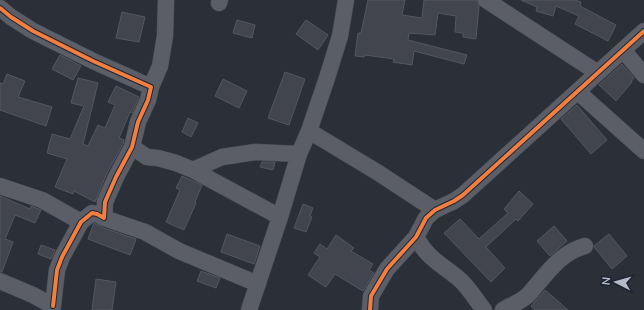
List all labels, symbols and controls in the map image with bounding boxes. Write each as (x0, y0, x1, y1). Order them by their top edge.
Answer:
north arrow (596, 262, 636, 302)
text: N (599, 276, 614, 286)

